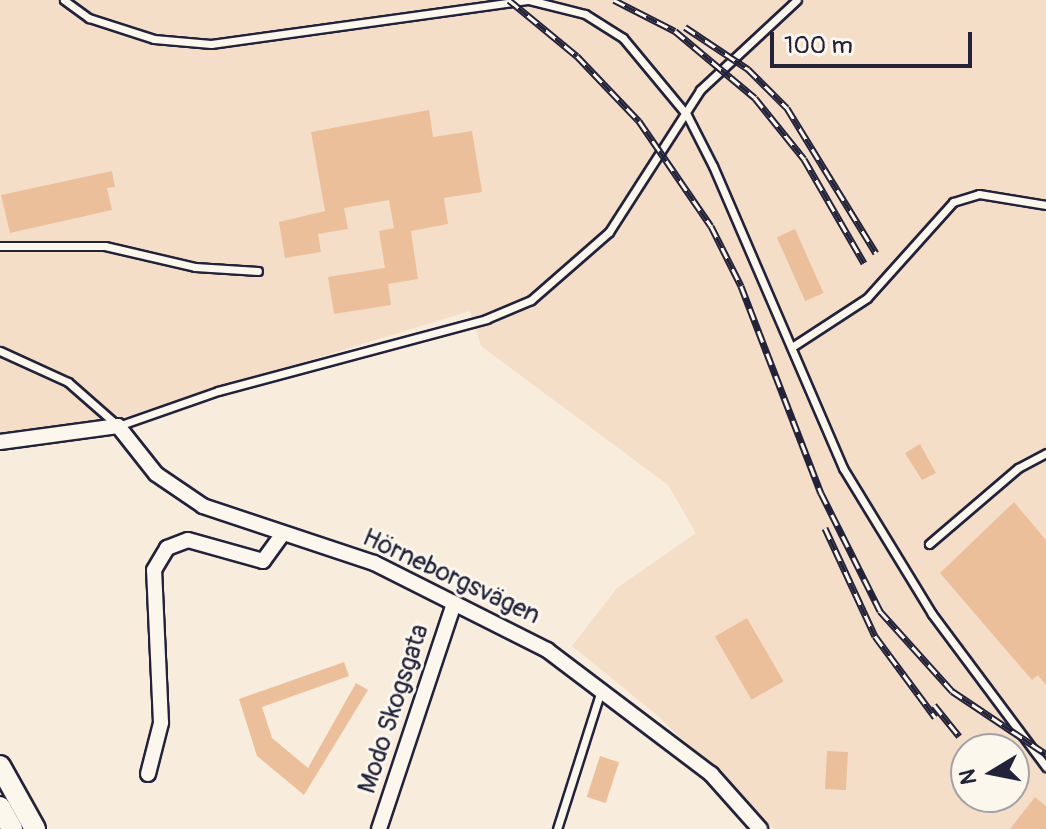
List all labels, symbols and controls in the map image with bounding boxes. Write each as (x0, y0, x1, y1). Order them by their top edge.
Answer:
scale bar (774, 16, 976, 66)
text: 100 m (784, 31, 853, 60)
street label: Hörneborgsvägen (357, 522, 545, 632)
street label: Modo Skogsgata (352, 620, 436, 798)
north arrow (950, 733, 1030, 813)
text: N (953, 767, 983, 787)

